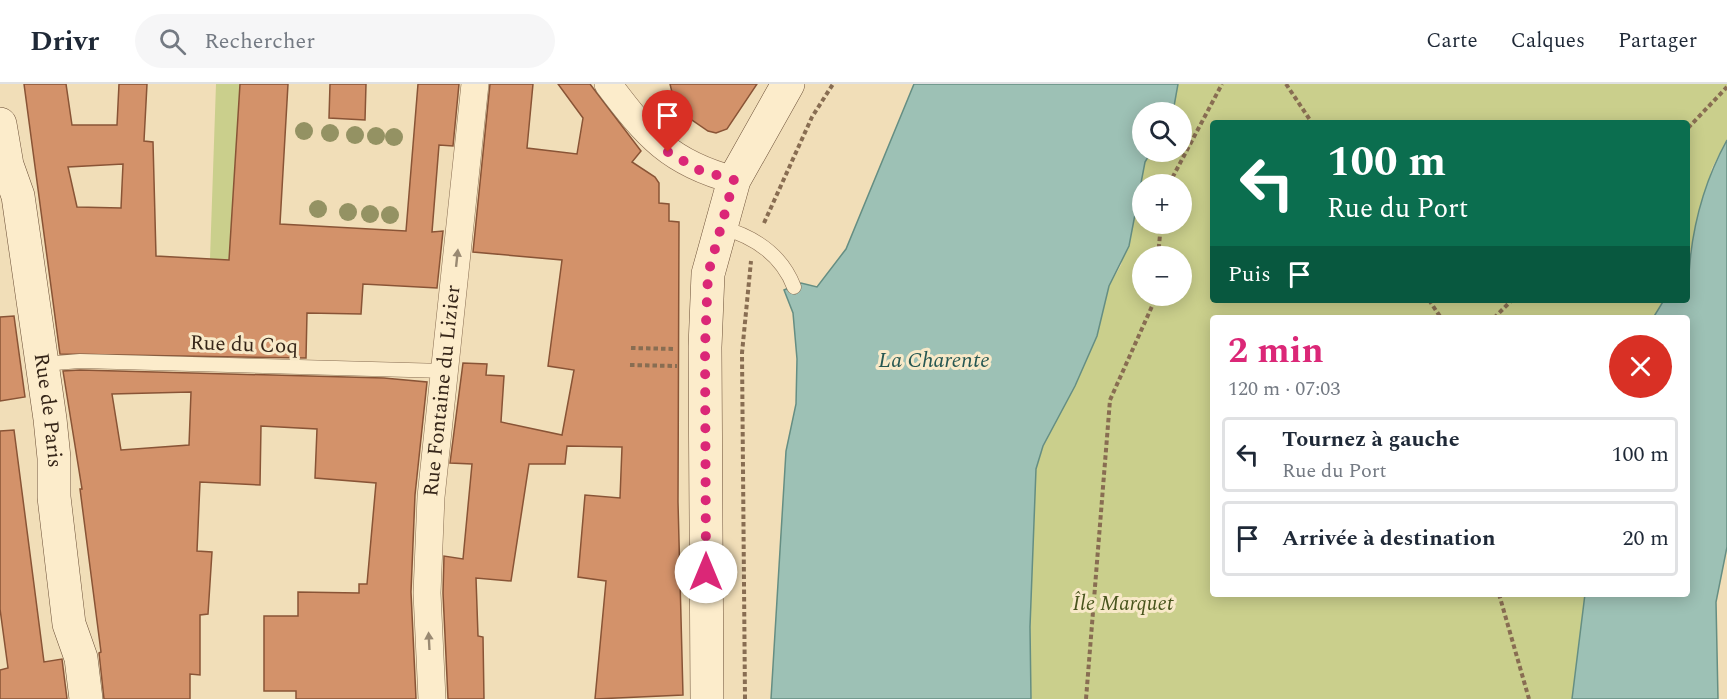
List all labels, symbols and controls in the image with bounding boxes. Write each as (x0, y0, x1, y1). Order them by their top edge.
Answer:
search box (135, 14, 555, 68)
text: Drivr (30, 20, 99, 63)
icon: search (156, 25, 189, 58)
text: Rechercher (204, 25, 315, 58)
text: Carte (1426, 25, 1478, 57)
text: Calques (1511, 25, 1585, 57)
text: Partager (1618, 25, 1697, 57)
pin (642, 90, 693, 152)
icon: arrive (651, 99, 684, 132)
map controls (1132, 102, 1192, 306)
button: search (1132, 102, 1192, 162)
text: 100 m (1327, 131, 1446, 194)
icon: left (1228, 144, 1306, 222)
button: + (1132, 174, 1192, 234)
text: Rue du Port (1327, 188, 1468, 230)
button: − (1132, 246, 1192, 306)
one-way arrow (452, 249, 462, 268)
text: Puis (1228, 258, 1271, 291)
icon: arrive (1283, 258, 1316, 291)
street label: Rue Fontaine du Lizier (415, 283, 469, 498)
text: 2 min (1228, 324, 1324, 379)
street label: Rue du Coq (189, 327, 299, 363)
button: close (1609, 335, 1672, 398)
water label: La Charente (878, 344, 990, 377)
street label: Rue de Paris (25, 351, 70, 468)
text: 120 m · 07:03 (1228, 374, 1340, 404)
text: Tournez à gauche (1282, 423, 1460, 456)
icon: left (1231, 438, 1264, 471)
text: 100 m (1612, 438, 1669, 471)
text: Rue du Port (1282, 456, 1387, 486)
icon: arrive (1231, 522, 1264, 555)
text: Arrivée à destination (1282, 522, 1496, 555)
text: 20 m (1623, 522, 1669, 555)
position arrow (674, 540, 738, 604)
park label: Île Marquet (1073, 588, 1174, 620)
one-way arrow (424, 631, 433, 650)

